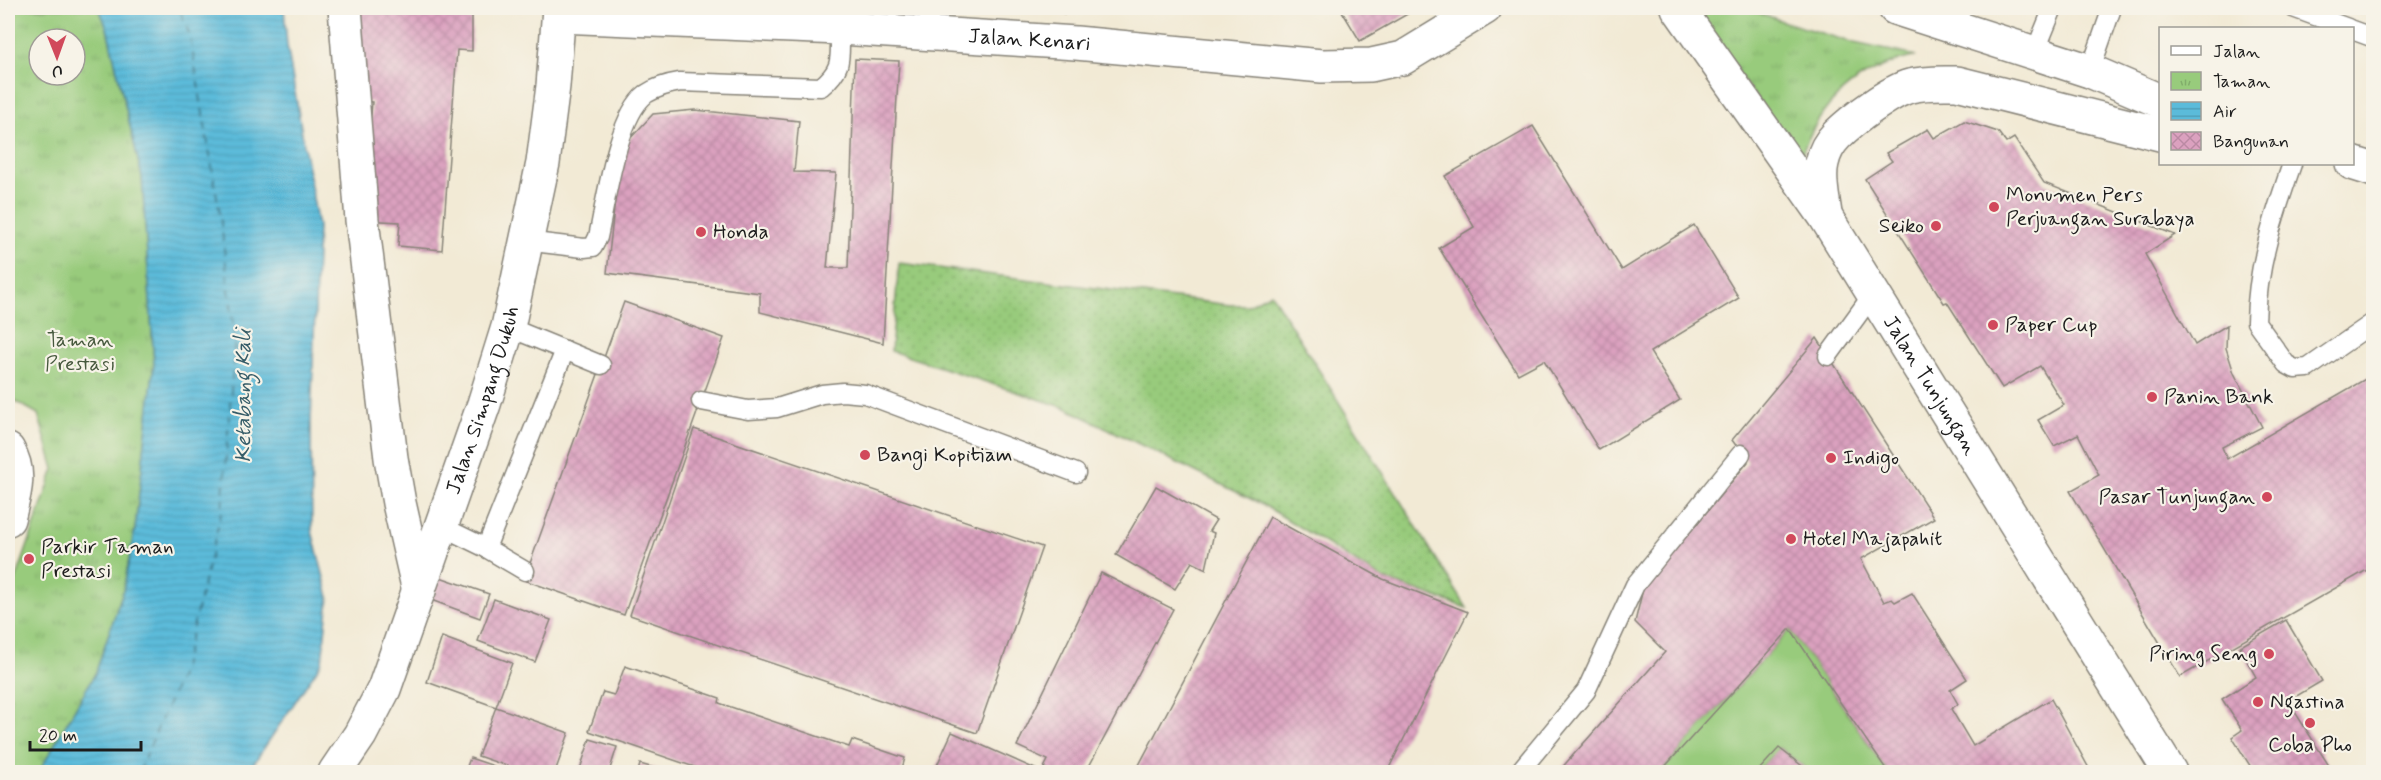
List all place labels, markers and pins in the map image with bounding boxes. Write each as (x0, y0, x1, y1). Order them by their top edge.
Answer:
place label: Monumen Pers Perjuangan Surabaya (2006, 181, 2195, 235)
marker: Monumen Pers Perjuangan Surabaya (1987, 200, 2001, 214)
place label: Seiko (1879, 212, 1924, 240)
place label: Honda (713, 218, 769, 246)
marker: Seiko (1929, 219, 1943, 233)
marker: Honda (694, 225, 708, 239)
place label: Paper Cup (2005, 311, 2097, 339)
marker: Paper Cup (1986, 318, 2000, 332)
place label: Panin Bank (2164, 383, 2274, 411)
marker: Panin Bank (2145, 390, 2159, 404)
place label: Bangi Kopitiam (877, 441, 1012, 470)
place label: Indigo (1843, 444, 1899, 473)
marker: Bangi Kopitiam (858, 448, 872, 462)
marker: Indigo (1824, 451, 1838, 465)
place label: Pasar Tunjungan (2098, 483, 2256, 513)
marker: Pasar Tunjungan (2260, 490, 2274, 504)
place label: Hotel Majapahit (1803, 525, 1942, 553)
marker: Hotel Majapahit (1784, 532, 1798, 546)
place label: Parkir Taman Prestasi (41, 533, 174, 585)
marker: Parkir Taman Prestasi (22, 552, 36, 566)
place label: Piring Seng (2149, 640, 2257, 668)
marker: Piring Seng (2262, 647, 2276, 661)
place label: Ngastina (2270, 688, 2345, 718)
marker: Ngastina (2251, 695, 2265, 709)
marker: Coba Pho (2303, 716, 2317, 730)
place label: Coba Pho (2268, 731, 2352, 759)

